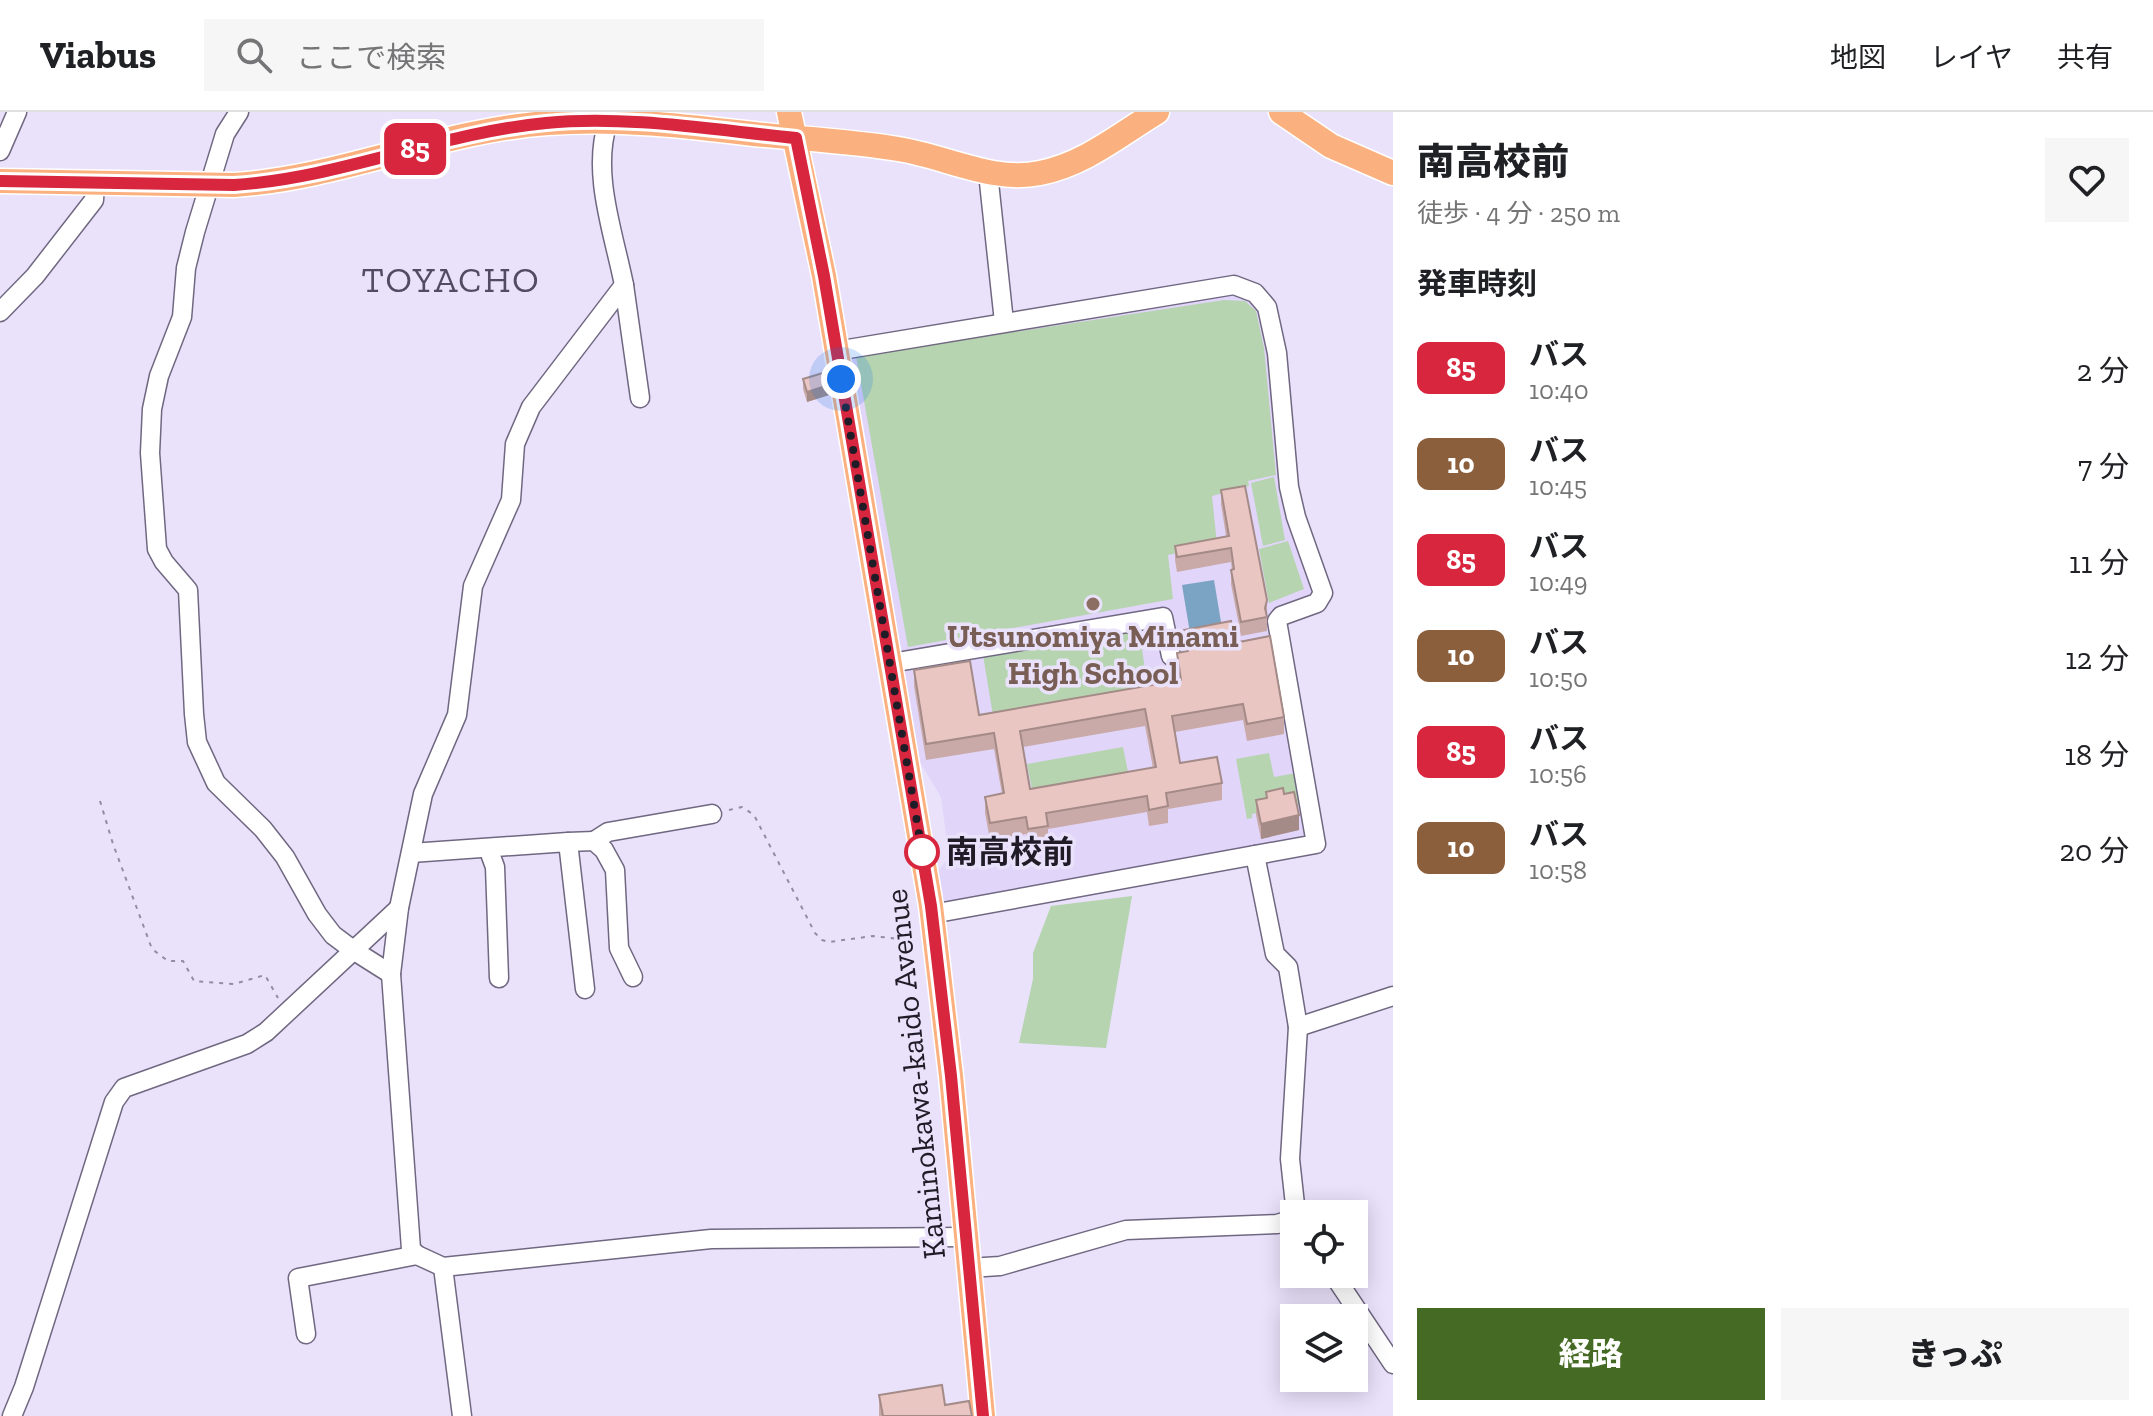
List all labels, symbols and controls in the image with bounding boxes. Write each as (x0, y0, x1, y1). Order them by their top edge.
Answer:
search box (204, 19, 764, 91)
text: Viabus (40, 32, 156, 78)
icon: search (232, 33, 276, 77)
text: ここで検索 (296, 40, 446, 76)
text: 地図 (1830, 41, 1886, 74)
text: レイヤ (1930, 41, 2013, 74)
text: 共有 (2057, 41, 2113, 74)
line badge: 85 (379, 123, 451, 175)
text: 85 (400, 132, 430, 165)
button: heart (2045, 138, 2129, 222)
text: 南高校前 (1417, 139, 1569, 185)
text: 徒歩 · 4 分 · 250 m (1417, 197, 1620, 229)
district label: TOYACHO (361, 258, 541, 301)
text: 発車時刻 (1417, 266, 1537, 302)
text: バス (1529, 337, 1589, 373)
text: 85 (1446, 351, 1476, 384)
text: 2 分 (2077, 353, 2129, 389)
your location (821, 359, 861, 399)
text: 10:40 (1529, 374, 1589, 406)
text: バス (1529, 433, 1589, 469)
text: 10 (1447, 447, 1475, 480)
text: 7 分 (2078, 449, 2129, 485)
text: 10:45 (1529, 470, 1587, 502)
text: バス (1529, 529, 1589, 565)
text: 85 (1446, 543, 1476, 576)
text: 11 分 (2069, 545, 2129, 581)
text: 10:49 (1529, 566, 1588, 598)
marker: Utsunomiya Minami High School (1084, 595, 1102, 613)
place label: Utsunomiya Minami High School (947, 617, 1239, 692)
text: バス (1529, 625, 1589, 661)
text: 10 (1447, 639, 1475, 672)
text: 12 分 (2065, 641, 2129, 677)
text: 10:50 (1529, 662, 1588, 694)
text: バス (1529, 721, 1589, 757)
text: 85 (1446, 735, 1476, 768)
text: 18 分 (2065, 737, 2129, 773)
text: 10:56 (1529, 758, 1587, 790)
text: バス (1529, 817, 1589, 853)
text: 10 (1447, 831, 1475, 864)
place label: 南高校前 (946, 833, 1074, 871)
text: 20 分 (2059, 833, 2129, 869)
marker: 南高校前 (905, 835, 939, 869)
text: 10:58 (1529, 854, 1587, 886)
street label: Kaminokawa-kaido Avenue (877, 887, 953, 1261)
map controls (1280, 1200, 1368, 1392)
button: locate (1280, 1200, 1368, 1288)
button: layers (1280, 1304, 1368, 1392)
button: 経路 (1417, 1308, 1765, 1400)
button: きっぷ (1781, 1308, 2129, 1400)

